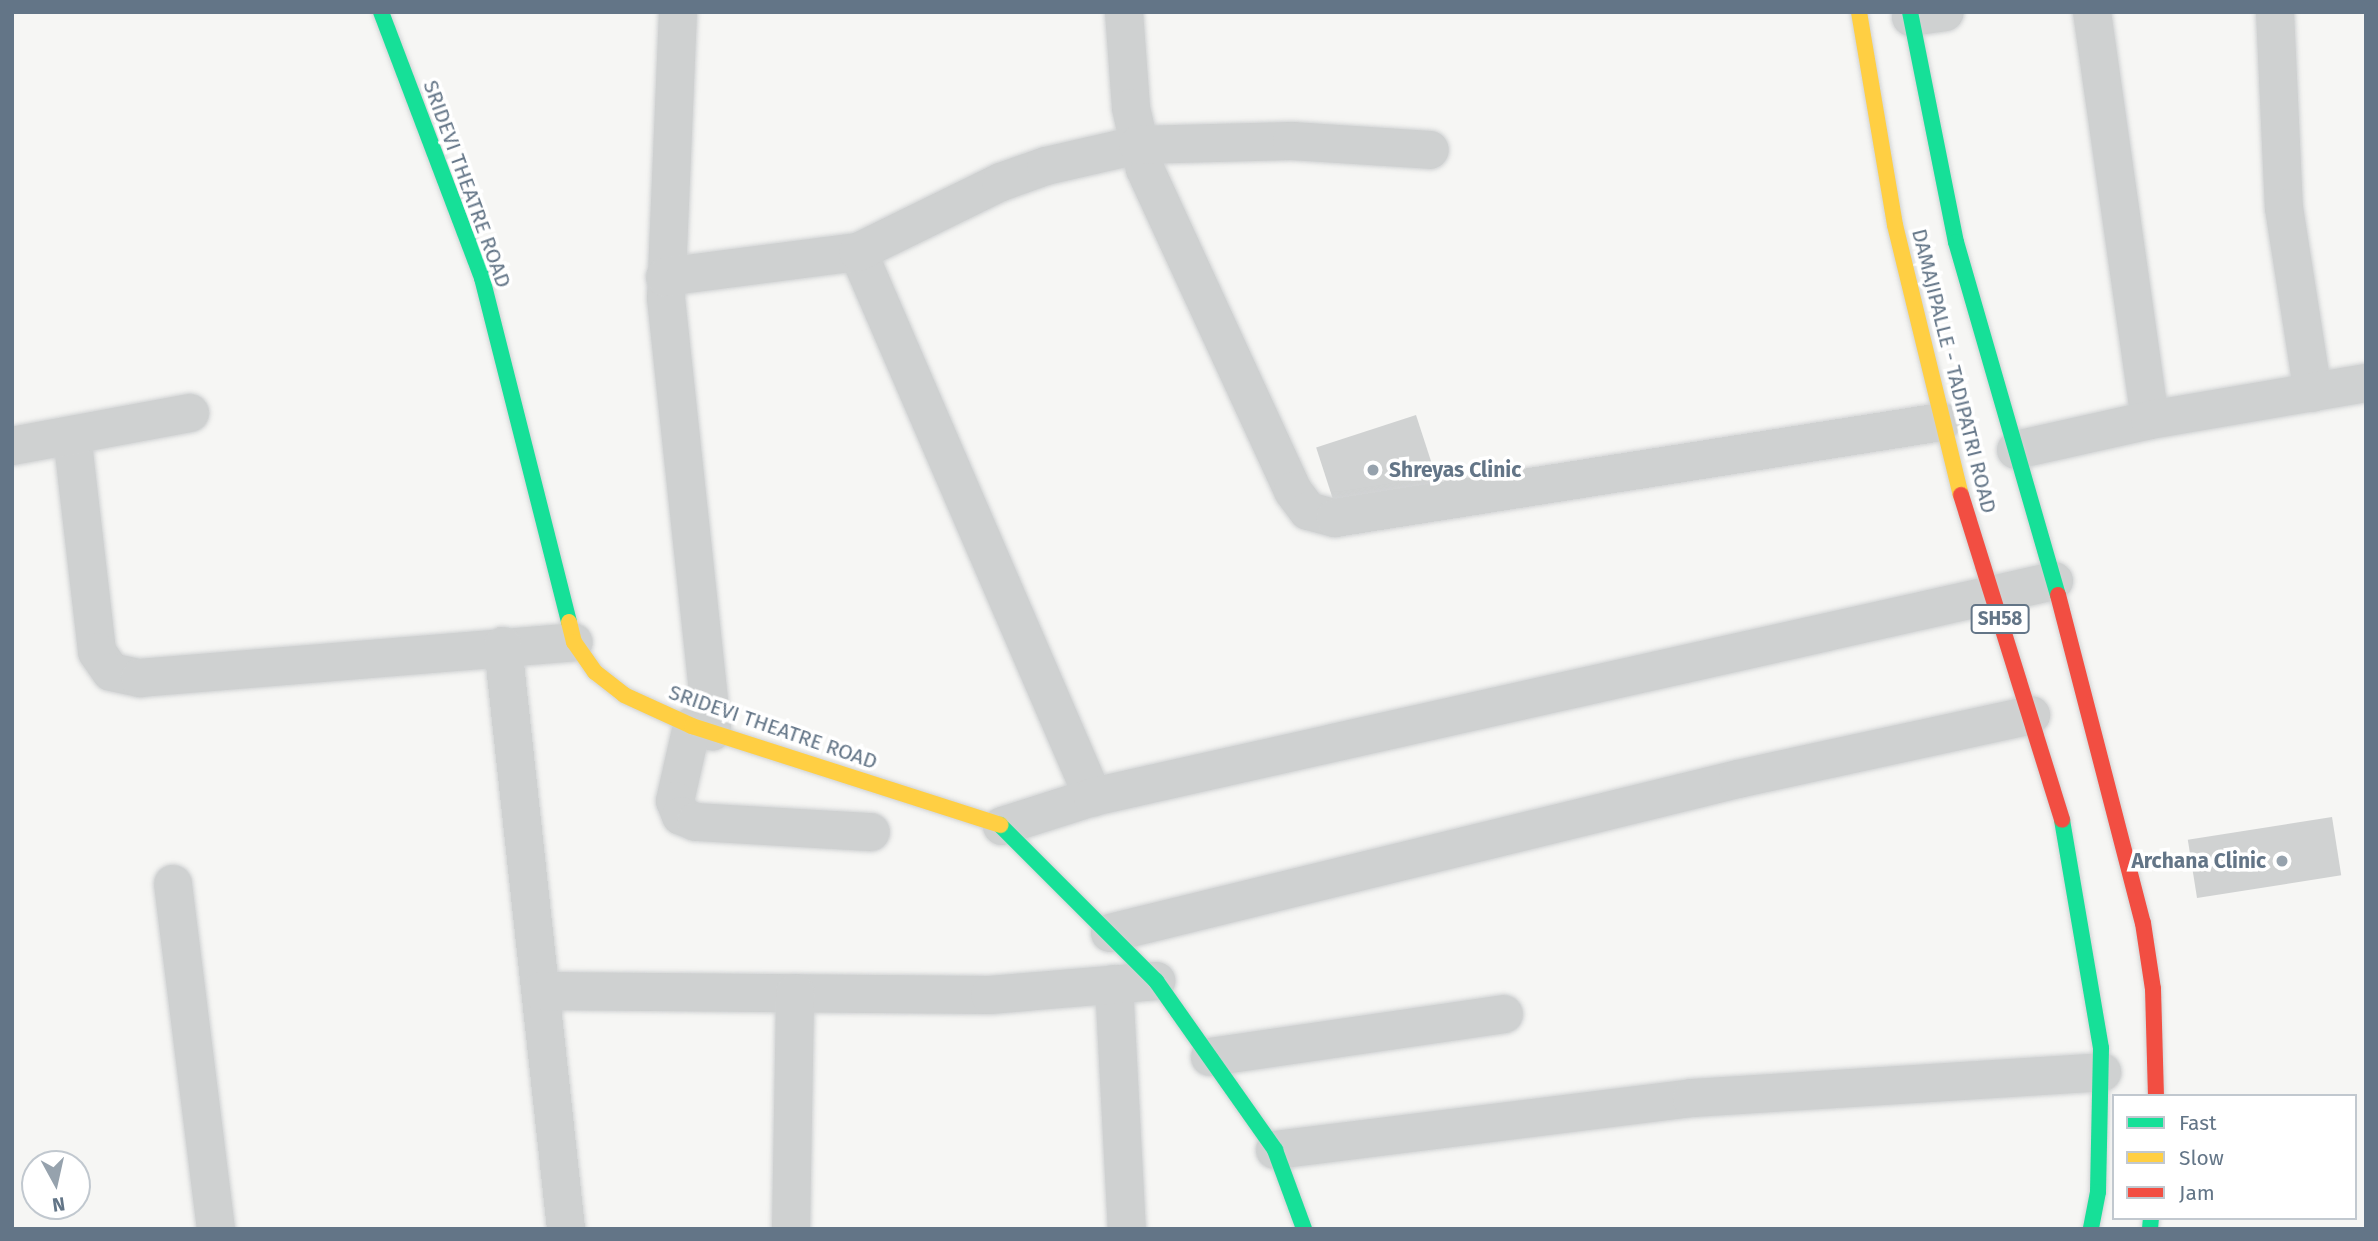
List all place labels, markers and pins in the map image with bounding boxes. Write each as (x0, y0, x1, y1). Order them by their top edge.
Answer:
place label: Shreyas Clinic (1389, 457, 1521, 483)
marker: Shreyas Clinic (1363, 460, 1383, 480)
place label: Archana Clinic (2131, 848, 2266, 874)
marker: Archana Clinic (2272, 851, 2292, 871)

